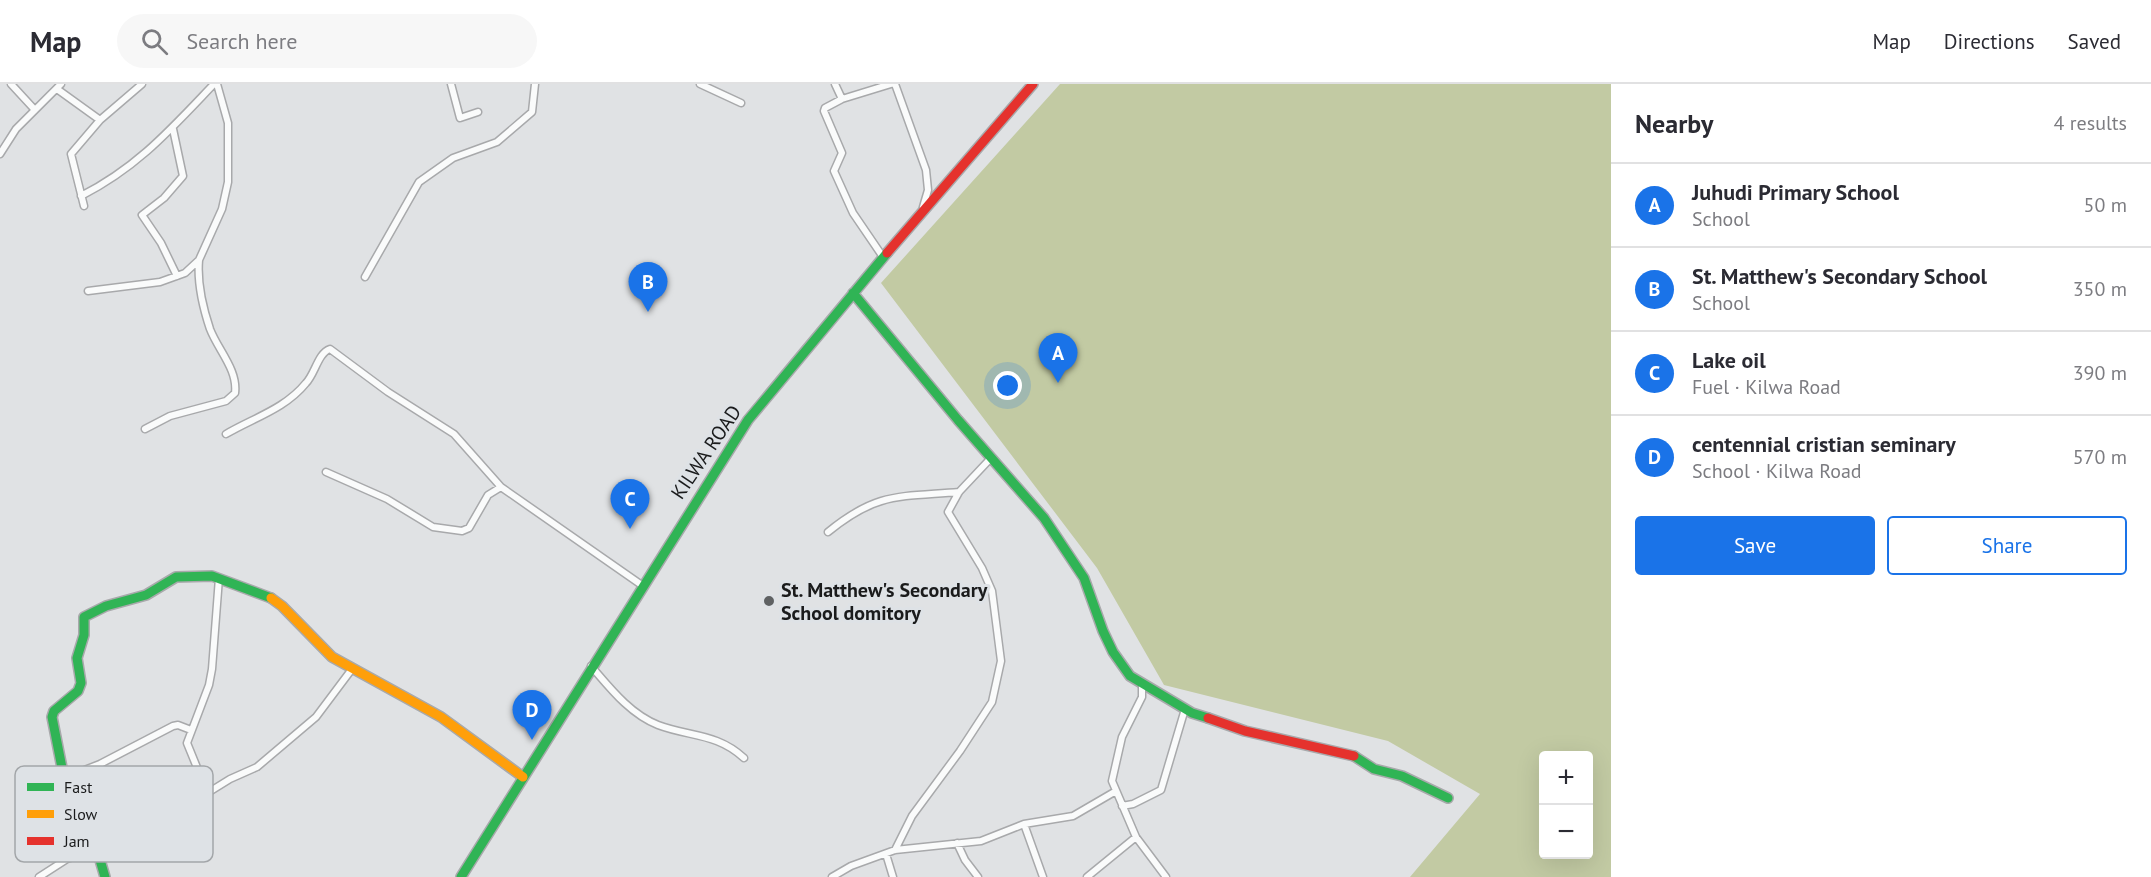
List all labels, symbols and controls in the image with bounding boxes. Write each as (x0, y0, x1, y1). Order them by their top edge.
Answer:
search box (117, 14, 537, 68)
text: Map (30, 23, 81, 60)
icon: search (138, 25, 171, 58)
text: Search here (186, 27, 297, 55)
text: Map (1872, 28, 1911, 55)
text: Directions (1944, 28, 2035, 55)
text: Saved (2068, 28, 2121, 55)
text: Nearby (1635, 107, 1713, 140)
text: 4 results (2054, 110, 2127, 136)
text: Juhudi Primary School (1692, 178, 1899, 206)
text: A (1648, 192, 1661, 218)
text: 50 m (2084, 192, 2127, 218)
text: School (1692, 206, 1750, 232)
pin: B (628, 262, 668, 312)
text: St. Matthew's Secondary School (1692, 262, 1987, 290)
text: B (1649, 276, 1660, 302)
text: 350 m (2073, 276, 2127, 302)
text: School (1692, 290, 1750, 316)
pin: A (1038, 334, 1078, 383)
text: Lake oil (1692, 346, 1766, 374)
text: C (1649, 360, 1660, 386)
text: 390 m (2073, 360, 2127, 386)
your location (993, 371, 1022, 400)
text: Fuel · Kilwa Road (1692, 374, 1841, 400)
street label: KILWA ROAD (665, 400, 747, 504)
text: centennial cristian seminary (1692, 430, 1956, 458)
text: D (1648, 444, 1661, 470)
text: 570 m (2073, 444, 2127, 470)
text: School · Kilwa Road (1692, 458, 1862, 484)
pin: C (610, 480, 650, 529)
button: Save (1635, 516, 1875, 575)
button: Share (1887, 516, 2127, 575)
place label: St. Matthew's Secondary School domitory (781, 577, 988, 626)
marker: St. Matthew's Secondary School domitory (762, 594, 776, 608)
pin: D (512, 690, 552, 740)
map controls (1539, 751, 1593, 859)
button: + (1539, 751, 1593, 805)
legend (15, 766, 213, 862)
text: Fast (64, 777, 93, 797)
text: Slow (64, 804, 98, 824)
button: − (1539, 805, 1593, 859)
text: Jam (63, 831, 90, 851)

